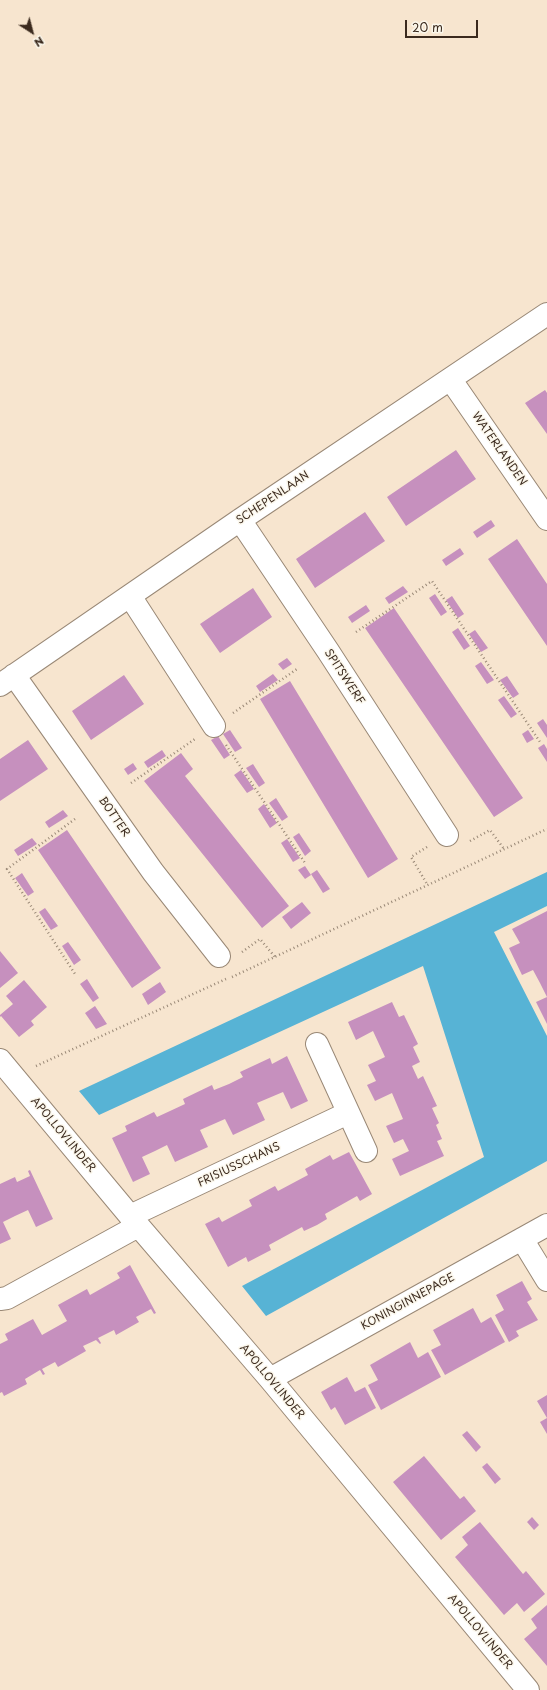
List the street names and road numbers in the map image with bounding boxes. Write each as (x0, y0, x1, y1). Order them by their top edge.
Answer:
street label: WATERLANDEN (469, 410, 529, 488)
street label: SCHEPENLAAN (234, 469, 312, 527)
street label: SPITSWERF (321, 647, 367, 707)
street label: BOTTER (95, 794, 133, 840)
street label: APOLLOVLINDER (28, 1095, 98, 1175)
street label: FRISIUSSCHANS (196, 1140, 282, 1190)
street label: KONINGINNEPAGE (359, 1271, 457, 1333)
street label: APOLLOVLINDER (237, 1342, 307, 1422)
street label: APOLLOVLINDER (445, 1592, 515, 1672)

